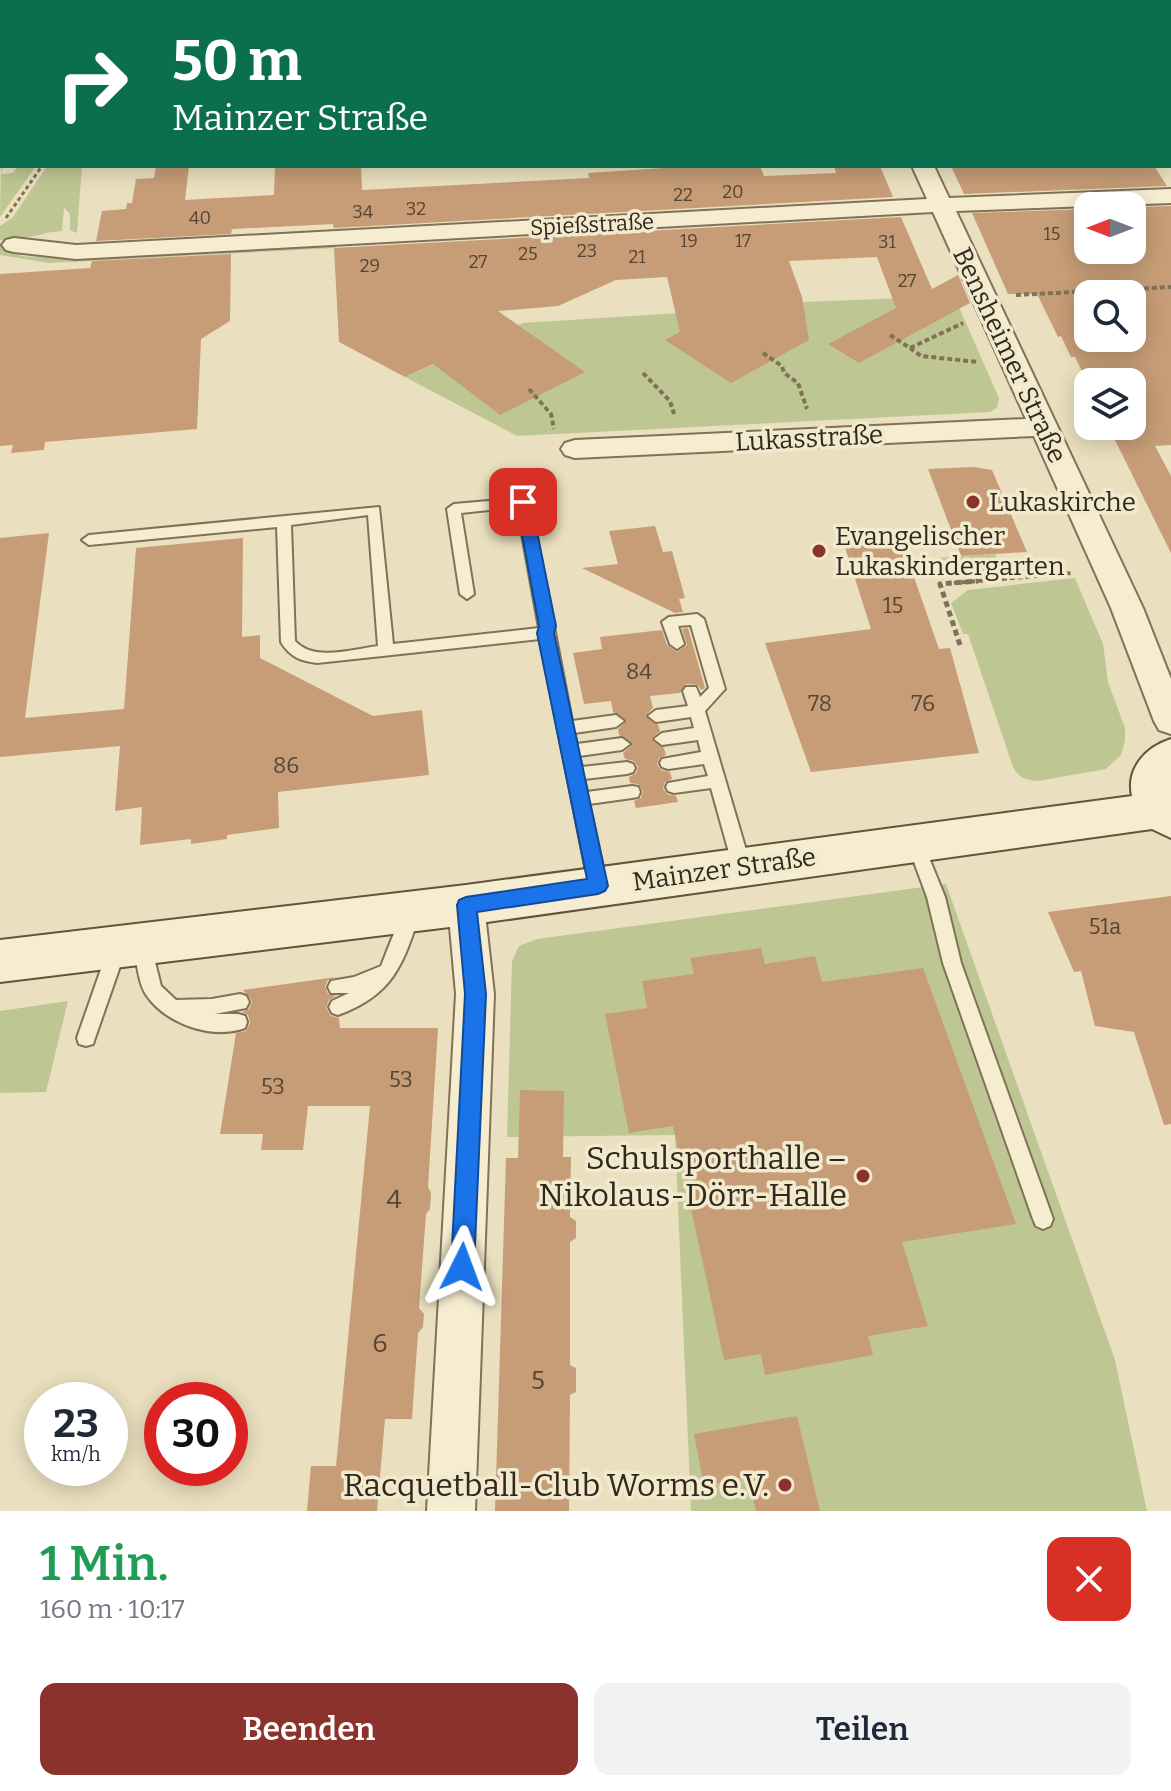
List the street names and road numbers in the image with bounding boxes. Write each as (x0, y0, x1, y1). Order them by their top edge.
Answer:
street label: Spießstraße (529, 208, 655, 241)
street label: Bensheimer Straße (946, 243, 1073, 468)
street label: Lukasstraße (734, 419, 884, 458)
street label: Mainzer Straße (630, 841, 818, 898)

